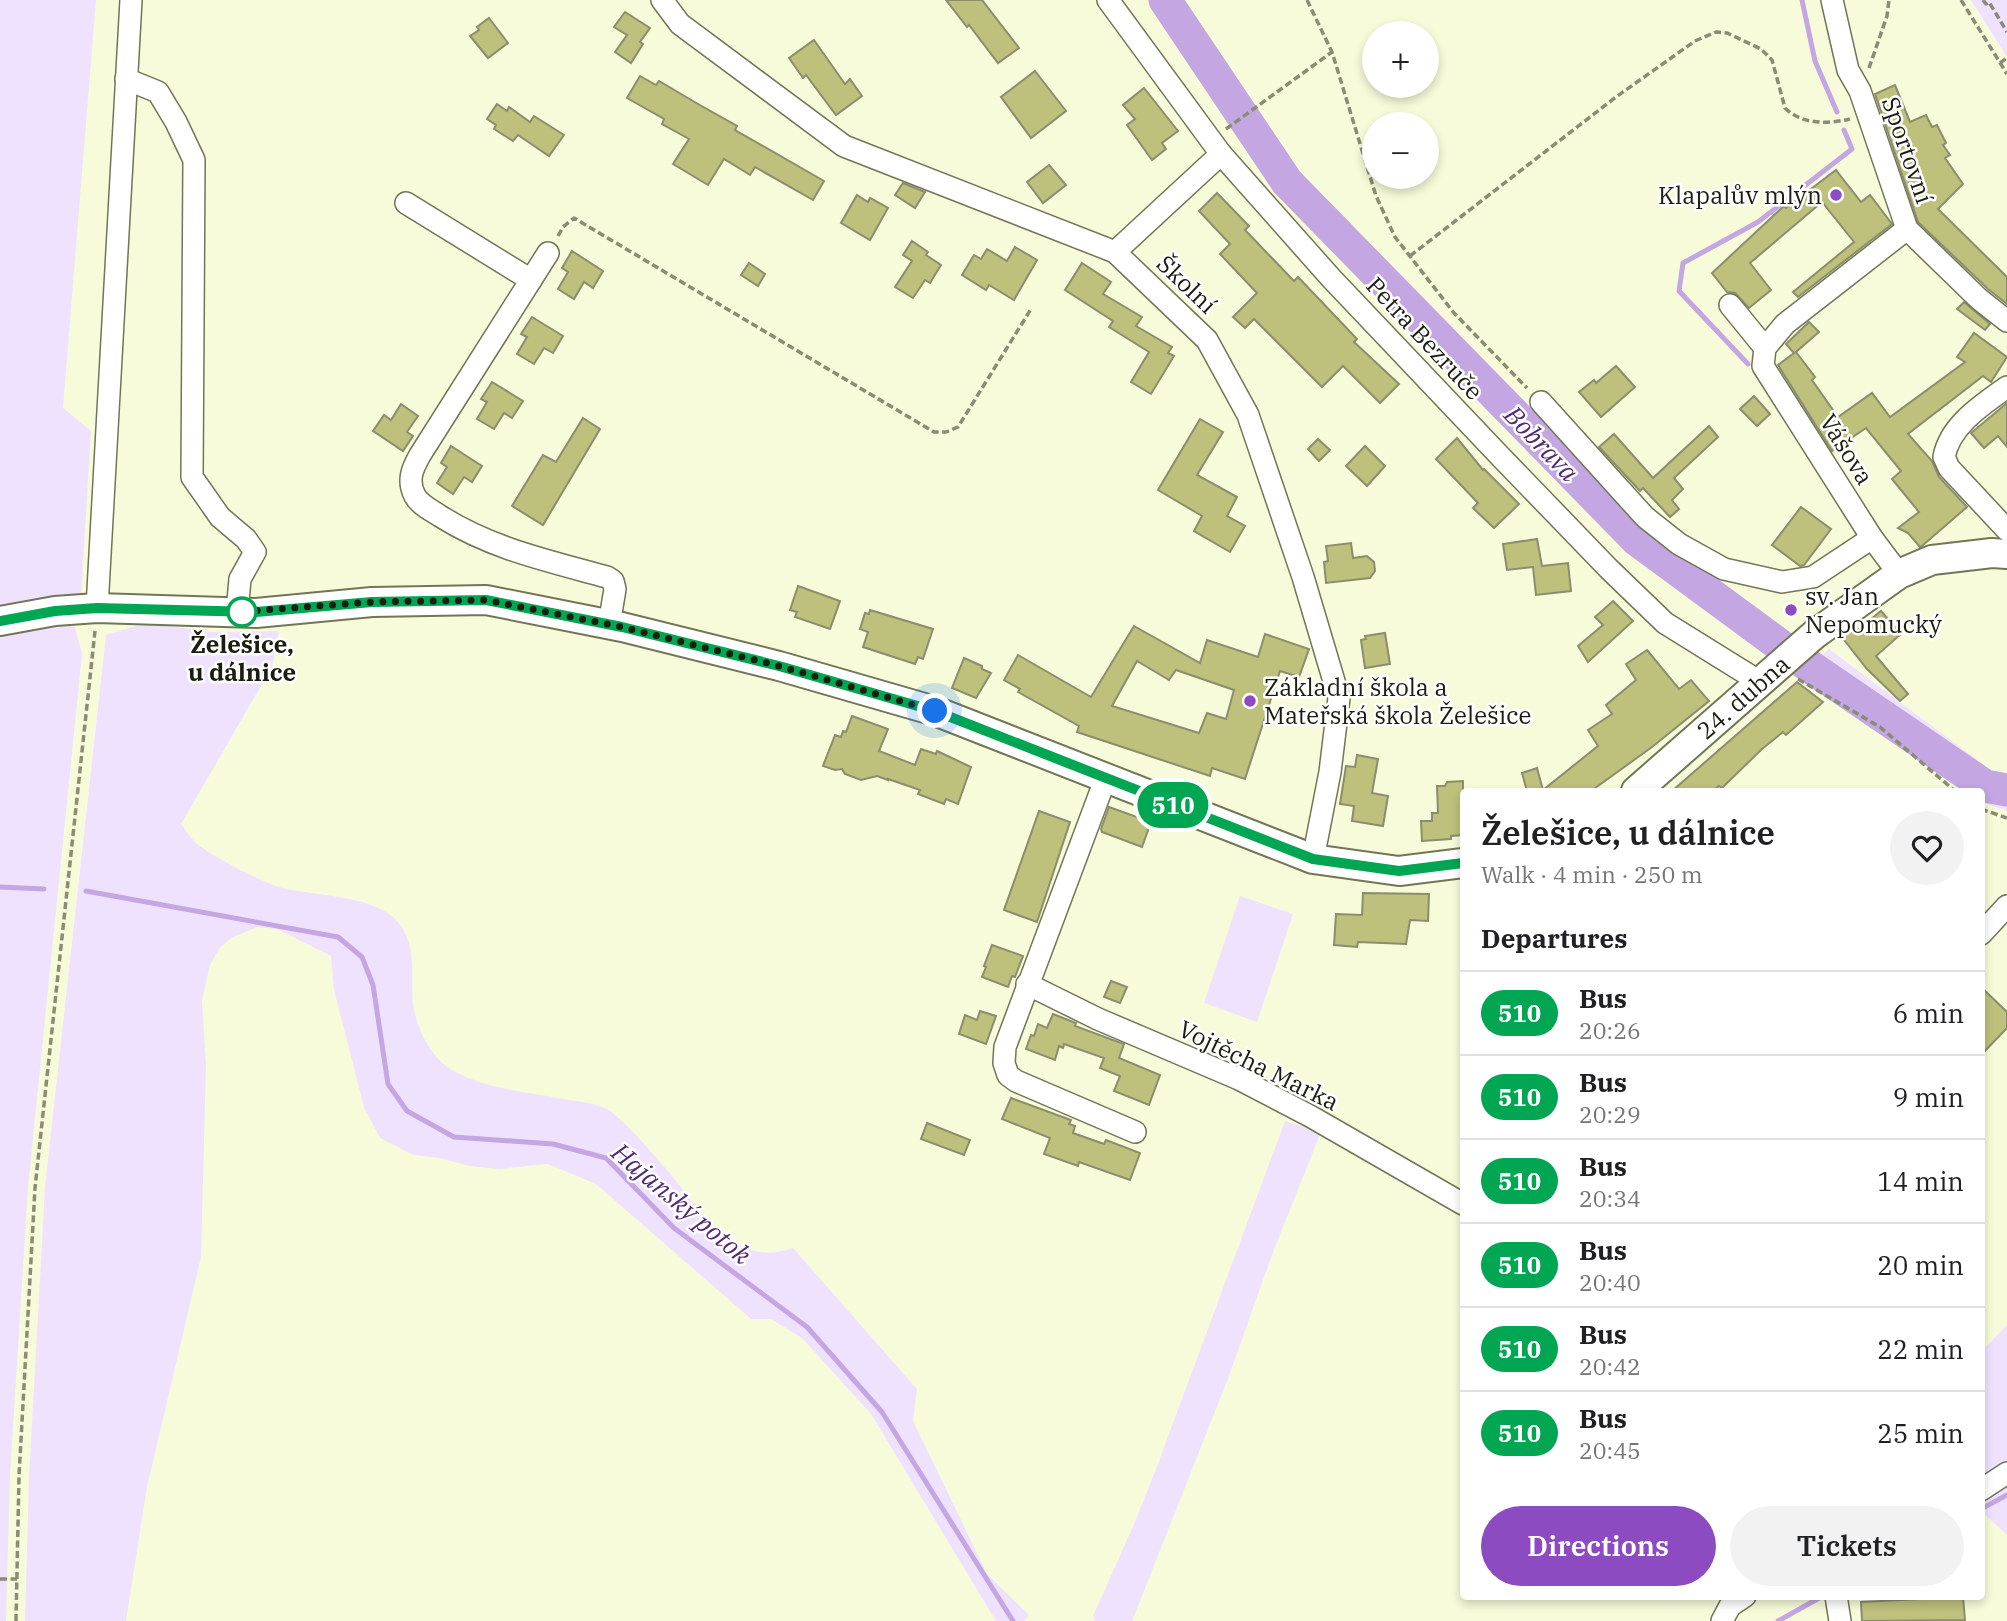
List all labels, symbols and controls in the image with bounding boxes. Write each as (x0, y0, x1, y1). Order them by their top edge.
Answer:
map controls (1362, 21, 1439, 189)
button: + (1362, 21, 1439, 98)
street label: Sportovní (1875, 92, 1941, 208)
button: − (1362, 112, 1439, 189)
place label: Klapalův mlýn (1658, 179, 1822, 211)
marker: Klapalův mlýn (1828, 187, 1844, 203)
street label: Školní (1150, 248, 1224, 320)
street label: Petra Bezruče (1360, 270, 1490, 406)
water label: Bobrava (1497, 397, 1586, 488)
street label: Vášova (1813, 407, 1881, 491)
place label: sv. Jan Nepomucký (1805, 580, 1942, 640)
marker: Želešice, u dálnice (227, 597, 257, 627)
marker: sv. Jan Nepomucký (1783, 602, 1799, 618)
place label: Želešice, u dálnice (188, 628, 296, 688)
street label: 24. dubna (1690, 648, 1796, 746)
place label: Základní škola a Mateřská škola Želešice (1264, 671, 1531, 731)
your location (917, 693, 952, 728)
marker: Základní škola a Mateřská škola Želešice (1242, 693, 1258, 709)
line badge: 510 (1133, 782, 1213, 828)
text: 510 (1151, 789, 1195, 821)
text: Želešice, u dálnice (1481, 811, 1775, 854)
button: heart (1890, 811, 1964, 885)
text: Walk · 4 min · 250 m (1481, 859, 1703, 889)
text: Departures (1481, 921, 1627, 955)
text: Bus (1579, 981, 1627, 1015)
text: 6 min (1893, 996, 1964, 1030)
text: 510 (1498, 997, 1541, 1029)
street label: Vojtěcha Marka (1174, 1012, 1344, 1118)
text: 20:26 (1579, 1015, 1641, 1045)
text: Bus (1579, 1065, 1627, 1099)
text: 9 min (1893, 1080, 1964, 1114)
text: 510 (1498, 1081, 1541, 1113)
text: 20:29 (1579, 1099, 1641, 1129)
water label: Hajanský potok (604, 1134, 759, 1271)
text: Bus (1579, 1149, 1627, 1183)
text: 14 min (1877, 1164, 1964, 1198)
text: 510 (1498, 1165, 1541, 1197)
text: 20:34 (1579, 1183, 1641, 1213)
text: Bus (1579, 1233, 1627, 1267)
text: 20 min (1877, 1248, 1964, 1282)
text: 510 (1498, 1249, 1541, 1281)
text: 20:40 (1579, 1267, 1641, 1297)
text: Bus (1579, 1317, 1627, 1351)
text: 22 min (1877, 1332, 1964, 1366)
text: 510 (1498, 1333, 1541, 1365)
text: 20:42 (1579, 1351, 1641, 1381)
text: Bus (1579, 1401, 1627, 1435)
text: 25 min (1877, 1416, 1964, 1450)
text: 510 (1498, 1417, 1541, 1449)
text: 20:45 (1579, 1435, 1641, 1465)
button: Directions (1481, 1506, 1716, 1586)
button: Tickets (1730, 1506, 1964, 1586)

